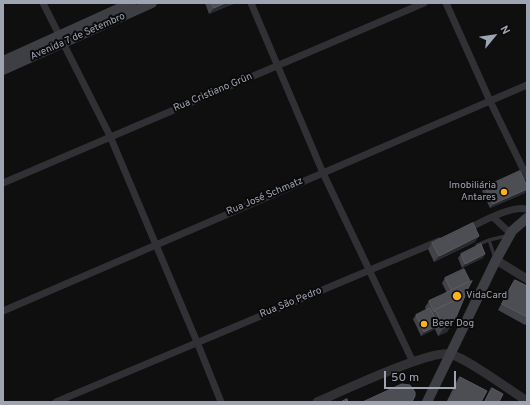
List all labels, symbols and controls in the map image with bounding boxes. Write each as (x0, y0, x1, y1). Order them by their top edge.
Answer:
street label: Avenida 7 de Setembro (29, 11, 127, 63)
north arrow (474, 16, 514, 56)
text: N (496, 23, 513, 37)
street label: Rua Cristiano Grün (172, 71, 254, 115)
street label: Rua José Schmatz (225, 175, 305, 219)
place label: Imobiliária Antares (449, 180, 496, 204)
marker: Imobiliária Antares (499, 187, 509, 197)
street label: Rua São Pedro (258, 285, 324, 321)
marker: VidaCard (451, 290, 463, 302)
place label: VidaCard (466, 290, 507, 302)
place label: Beer Dog (432, 318, 474, 330)
marker: Beer Dog (419, 319, 429, 329)
scale bar (386, 363, 458, 389)
text: 50 m (391, 370, 419, 386)

